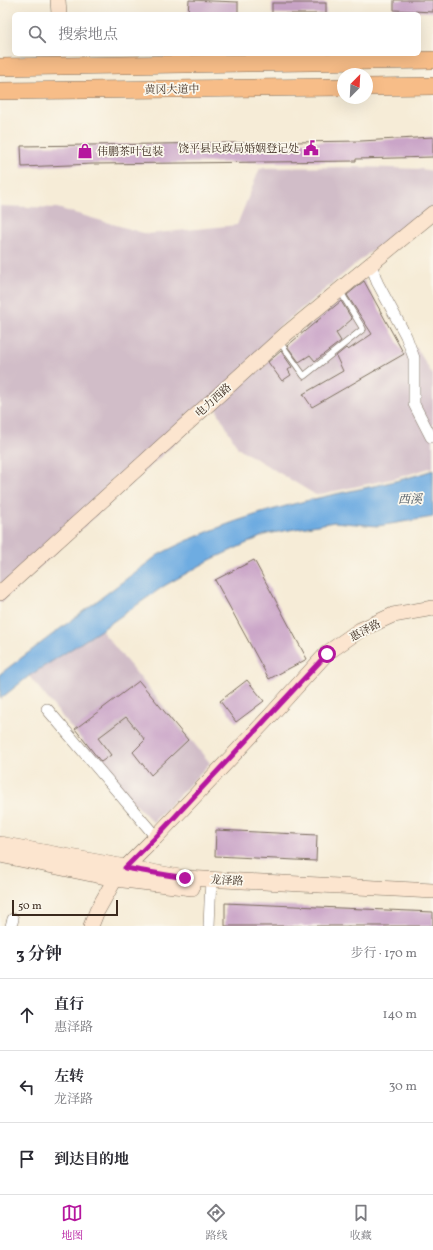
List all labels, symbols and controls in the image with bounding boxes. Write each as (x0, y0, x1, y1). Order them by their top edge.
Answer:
search box (12, 12, 421, 56)
icon: search (26, 23, 48, 45)
text: 搜索地点 (58, 25, 118, 46)
north arrow (337, 68, 373, 104)
street label: 黄冈大道中 (144, 83, 200, 98)
public building icon: 饶平县民政局婚姻登记处 (302, 139, 320, 157)
shop icon: 伟鹏茶叶包装 (76, 142, 94, 160)
place label: 饶平县民政局婚姻登记处 (178, 142, 299, 157)
place label: 伟鹏茶叶包装 (97, 145, 163, 160)
street label: 电力西路 (193, 381, 235, 421)
water label: 西溪 (398, 492, 424, 508)
street label: 惠泽路 (348, 617, 384, 646)
route start (318, 645, 336, 663)
route end (176, 869, 194, 887)
street label: 龙泽路 (210, 873, 244, 890)
scale bar (12, 898, 118, 917)
text: 50 m (18, 899, 42, 914)
text: 3 分钟 (16, 943, 62, 966)
text: 步行 · 170 m (351, 945, 417, 963)
text: 直行 (54, 995, 84, 1016)
icon: ahead (16, 1004, 38, 1026)
text: 140 m (383, 1006, 417, 1024)
text: 惠泽路 (54, 1019, 93, 1037)
text: 左转 (54, 1067, 84, 1088)
icon: left (16, 1076, 38, 1098)
text: 30 m (389, 1078, 417, 1096)
text: 龙泽路 (54, 1091, 93, 1109)
icon: arrive (16, 1148, 38, 1170)
text: 到达目的地 (54, 1150, 129, 1171)
tab: 地图 (61, 1202, 83, 1244)
tab: 路线 (205, 1202, 227, 1244)
tab: 收藏 (350, 1202, 372, 1244)

